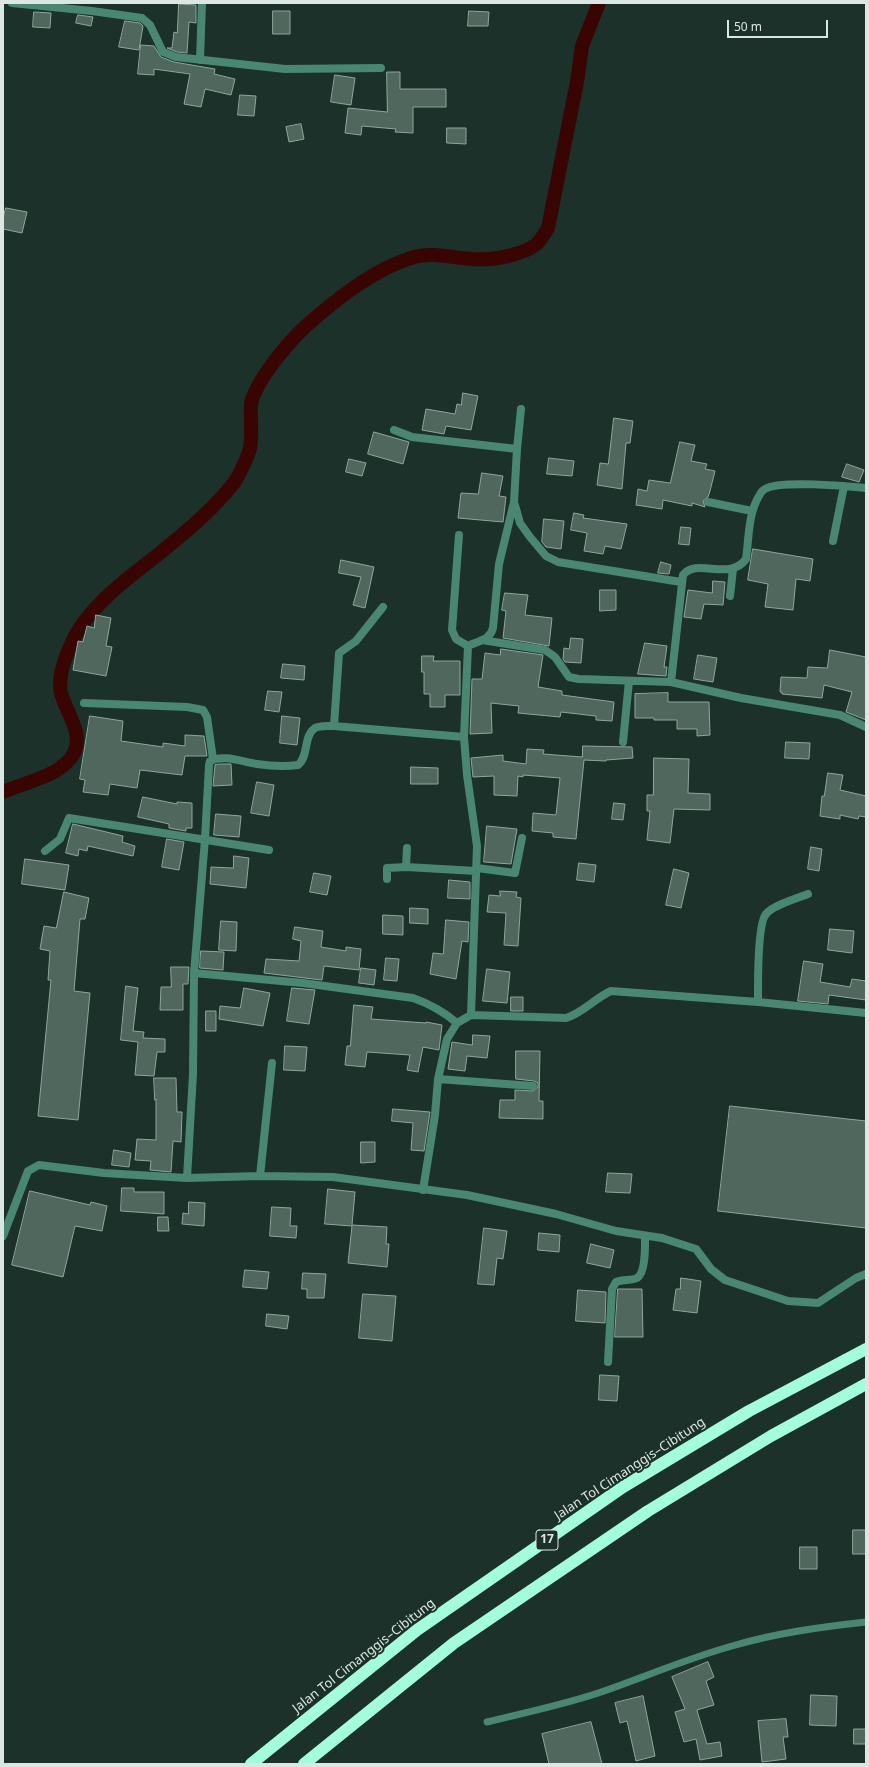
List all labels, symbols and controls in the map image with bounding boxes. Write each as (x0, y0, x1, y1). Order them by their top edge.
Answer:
scale bar (729, 12, 830, 38)
text: 50 m (734, 18, 762, 35)
street label: Jalan Tol Cimanggis–Cibitung (552, 1414, 708, 1524)
road number: 17 (536, 1530, 558, 1550)
street label: Jalan Tol Cimanggis–Cibitung (290, 1595, 438, 1717)

